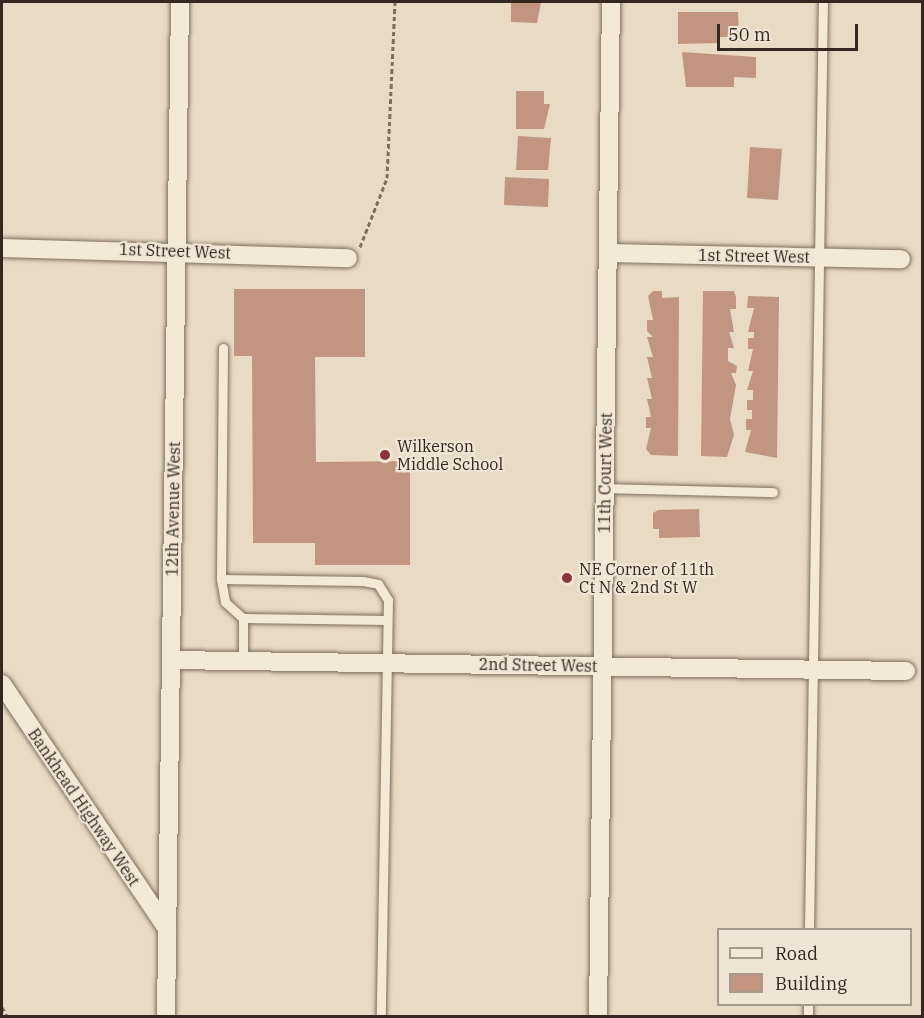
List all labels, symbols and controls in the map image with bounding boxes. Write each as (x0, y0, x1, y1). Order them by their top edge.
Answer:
scale bar (720, 12, 861, 50)
text: 50 m (728, 23, 771, 46)
street label: 1st Street West (119, 239, 231, 263)
street label: 1st Street West (698, 245, 810, 267)
street label: 11th Court West (594, 412, 616, 534)
place label: Wilkerson Middle School (397, 436, 503, 474)
street label: 12th Avenue West (162, 441, 184, 577)
marker: Wilkerson Middle School (378, 448, 392, 462)
place label: NE Corner of 11th Ct N & 2nd St W (579, 559, 714, 597)
marker: NE Corner of 11th Ct N & 2nd St W (560, 571, 574, 585)
street label: 2nd Street West (479, 654, 597, 676)
street label: Bankhead Highway West (24, 725, 144, 889)
legend (717, 928, 912, 1006)
text: Road (775, 942, 818, 965)
text: Building (775, 972, 847, 995)

